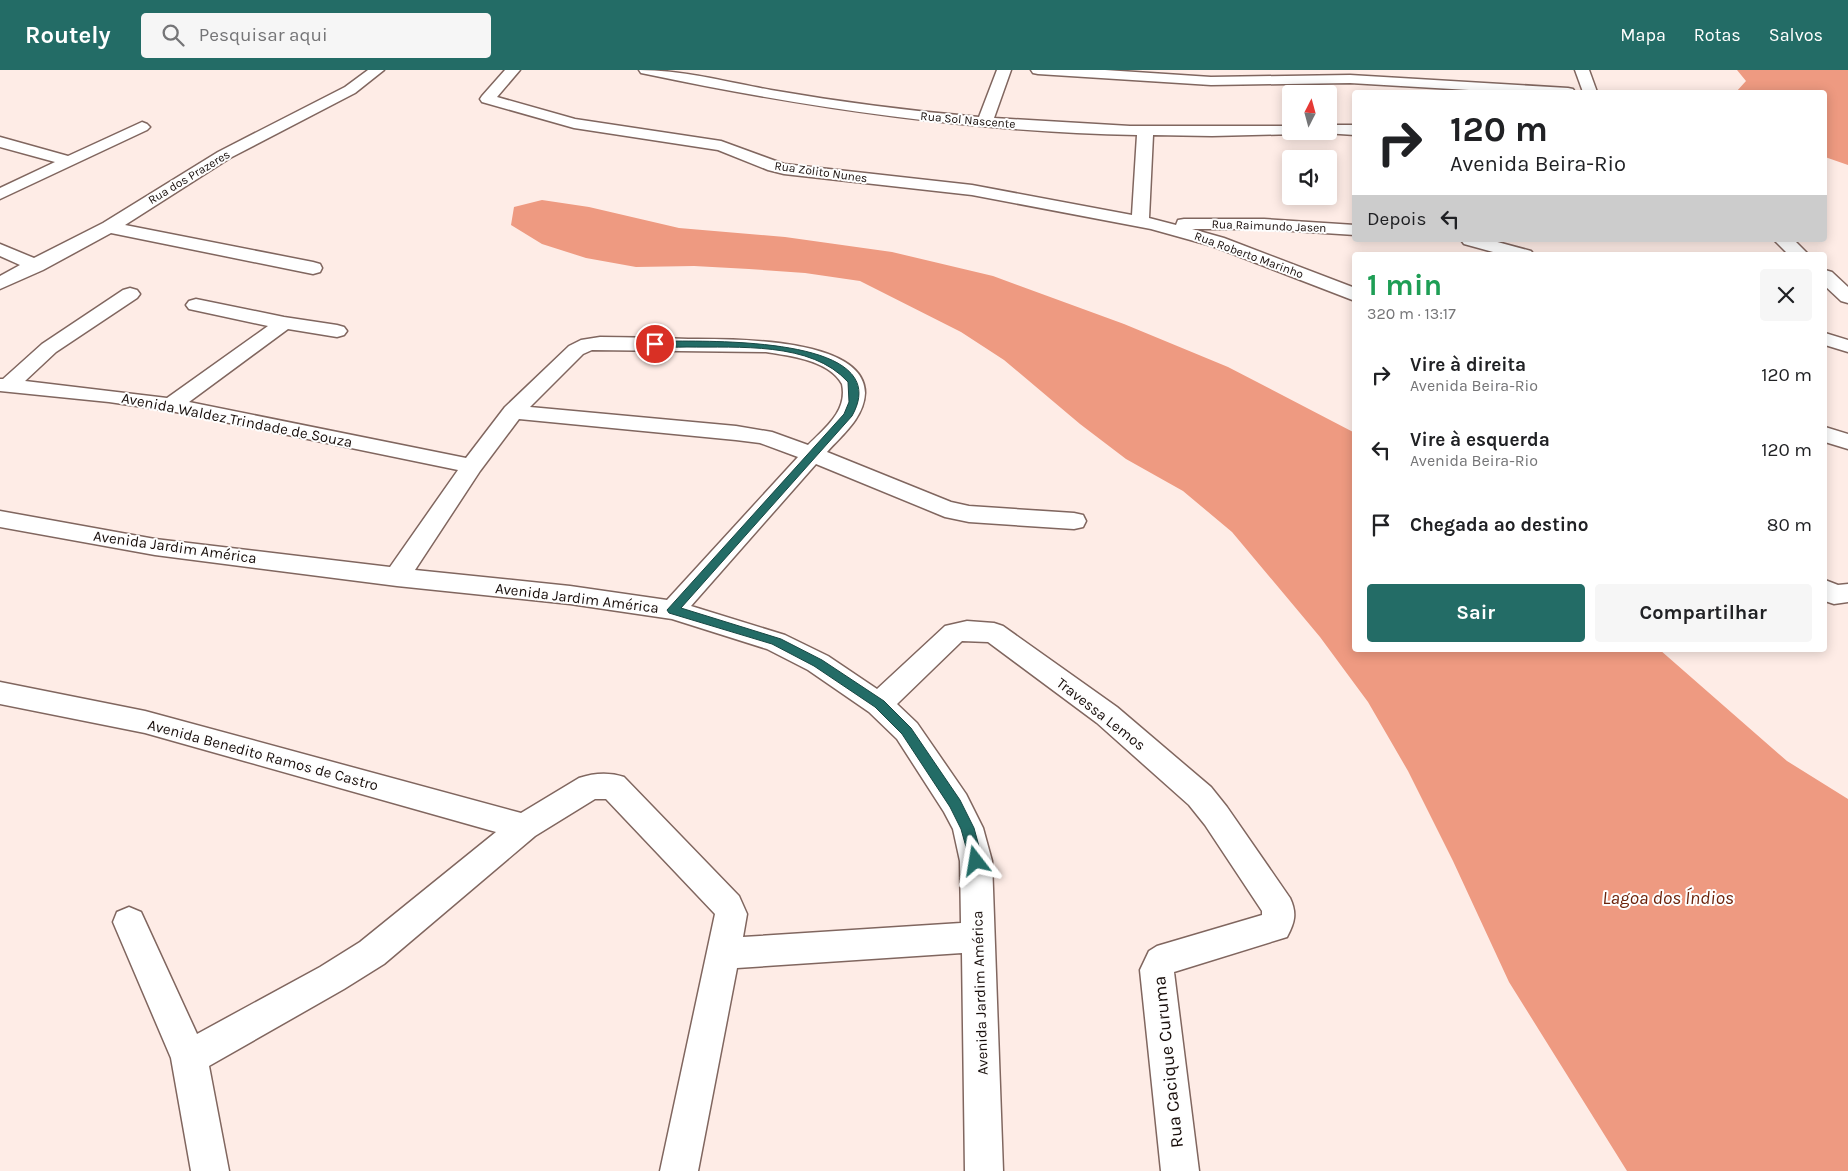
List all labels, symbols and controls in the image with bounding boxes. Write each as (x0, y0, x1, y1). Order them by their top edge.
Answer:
search box (141, 13, 491, 58)
text: Routely (25, 21, 111, 49)
icon: search (159, 21, 187, 49)
text: Pesquisar aqui (199, 24, 328, 46)
text: Mapa (1620, 24, 1666, 46)
text: Rotas (1694, 24, 1741, 46)
text: Salvos (1769, 24, 1823, 46)
north arrow (1282, 85, 1338, 140)
map controls (1282, 85, 1337, 205)
street label: Rua Sol Nascente (920, 109, 1016, 131)
text: 120 m (1450, 109, 1548, 150)
icon: right (1367, 110, 1432, 175)
street label: Rua dos Prazeres (145, 147, 233, 207)
button: sound (1282, 150, 1337, 205)
text: Avenida Beira-Rio (1450, 151, 1626, 177)
street label: Rua Zolito Nunes (774, 159, 868, 185)
icon: left (1436, 205, 1464, 233)
text: Depois (1367, 208, 1426, 230)
street label: Rua Raimundo Jasen (1211, 217, 1327, 235)
street label: Rua Roberto Marinho (1192, 229, 1306, 281)
text: 1 min (1367, 267, 1442, 303)
button: close (1760, 269, 1812, 321)
text: 320 m · 13:17 (1367, 304, 1456, 323)
pin (634, 323, 676, 365)
icon: arrive (641, 330, 669, 358)
text: Vire à direita (1410, 354, 1526, 376)
icon: right (1367, 361, 1395, 389)
text: 120 m (1761, 364, 1812, 386)
text: Avenida Beira-Rio (1410, 376, 1538, 395)
street label: Avenida Waldez Trindade de Souza (120, 389, 354, 451)
text: Vire à esquerda (1410, 429, 1550, 451)
icon: left (1367, 436, 1395, 464)
text: 120 m (1761, 439, 1812, 461)
text: Avenida Beira-Rio (1410, 451, 1538, 470)
icon: arrive (1367, 511, 1395, 539)
text: Chegada ao destino (1410, 514, 1588, 536)
text: 80 m (1767, 514, 1812, 536)
street label: Avenida Jardim América (92, 527, 258, 567)
street label: Avenida Jardim América (494, 579, 660, 617)
button: Sair (1367, 584, 1585, 642)
button: Compartilhar (1595, 584, 1812, 642)
street label: Travessa Lemos (1053, 674, 1149, 754)
street label: Avenida Benedito Ramos de Castro (146, 715, 380, 795)
position arrow (949, 834, 1001, 886)
water label: Lagoa dos Índios (1602, 887, 1734, 909)
street label: Avenida Jardim América (968, 910, 992, 1076)
street label: Rua Cacique Curuma (1148, 975, 1188, 1149)

